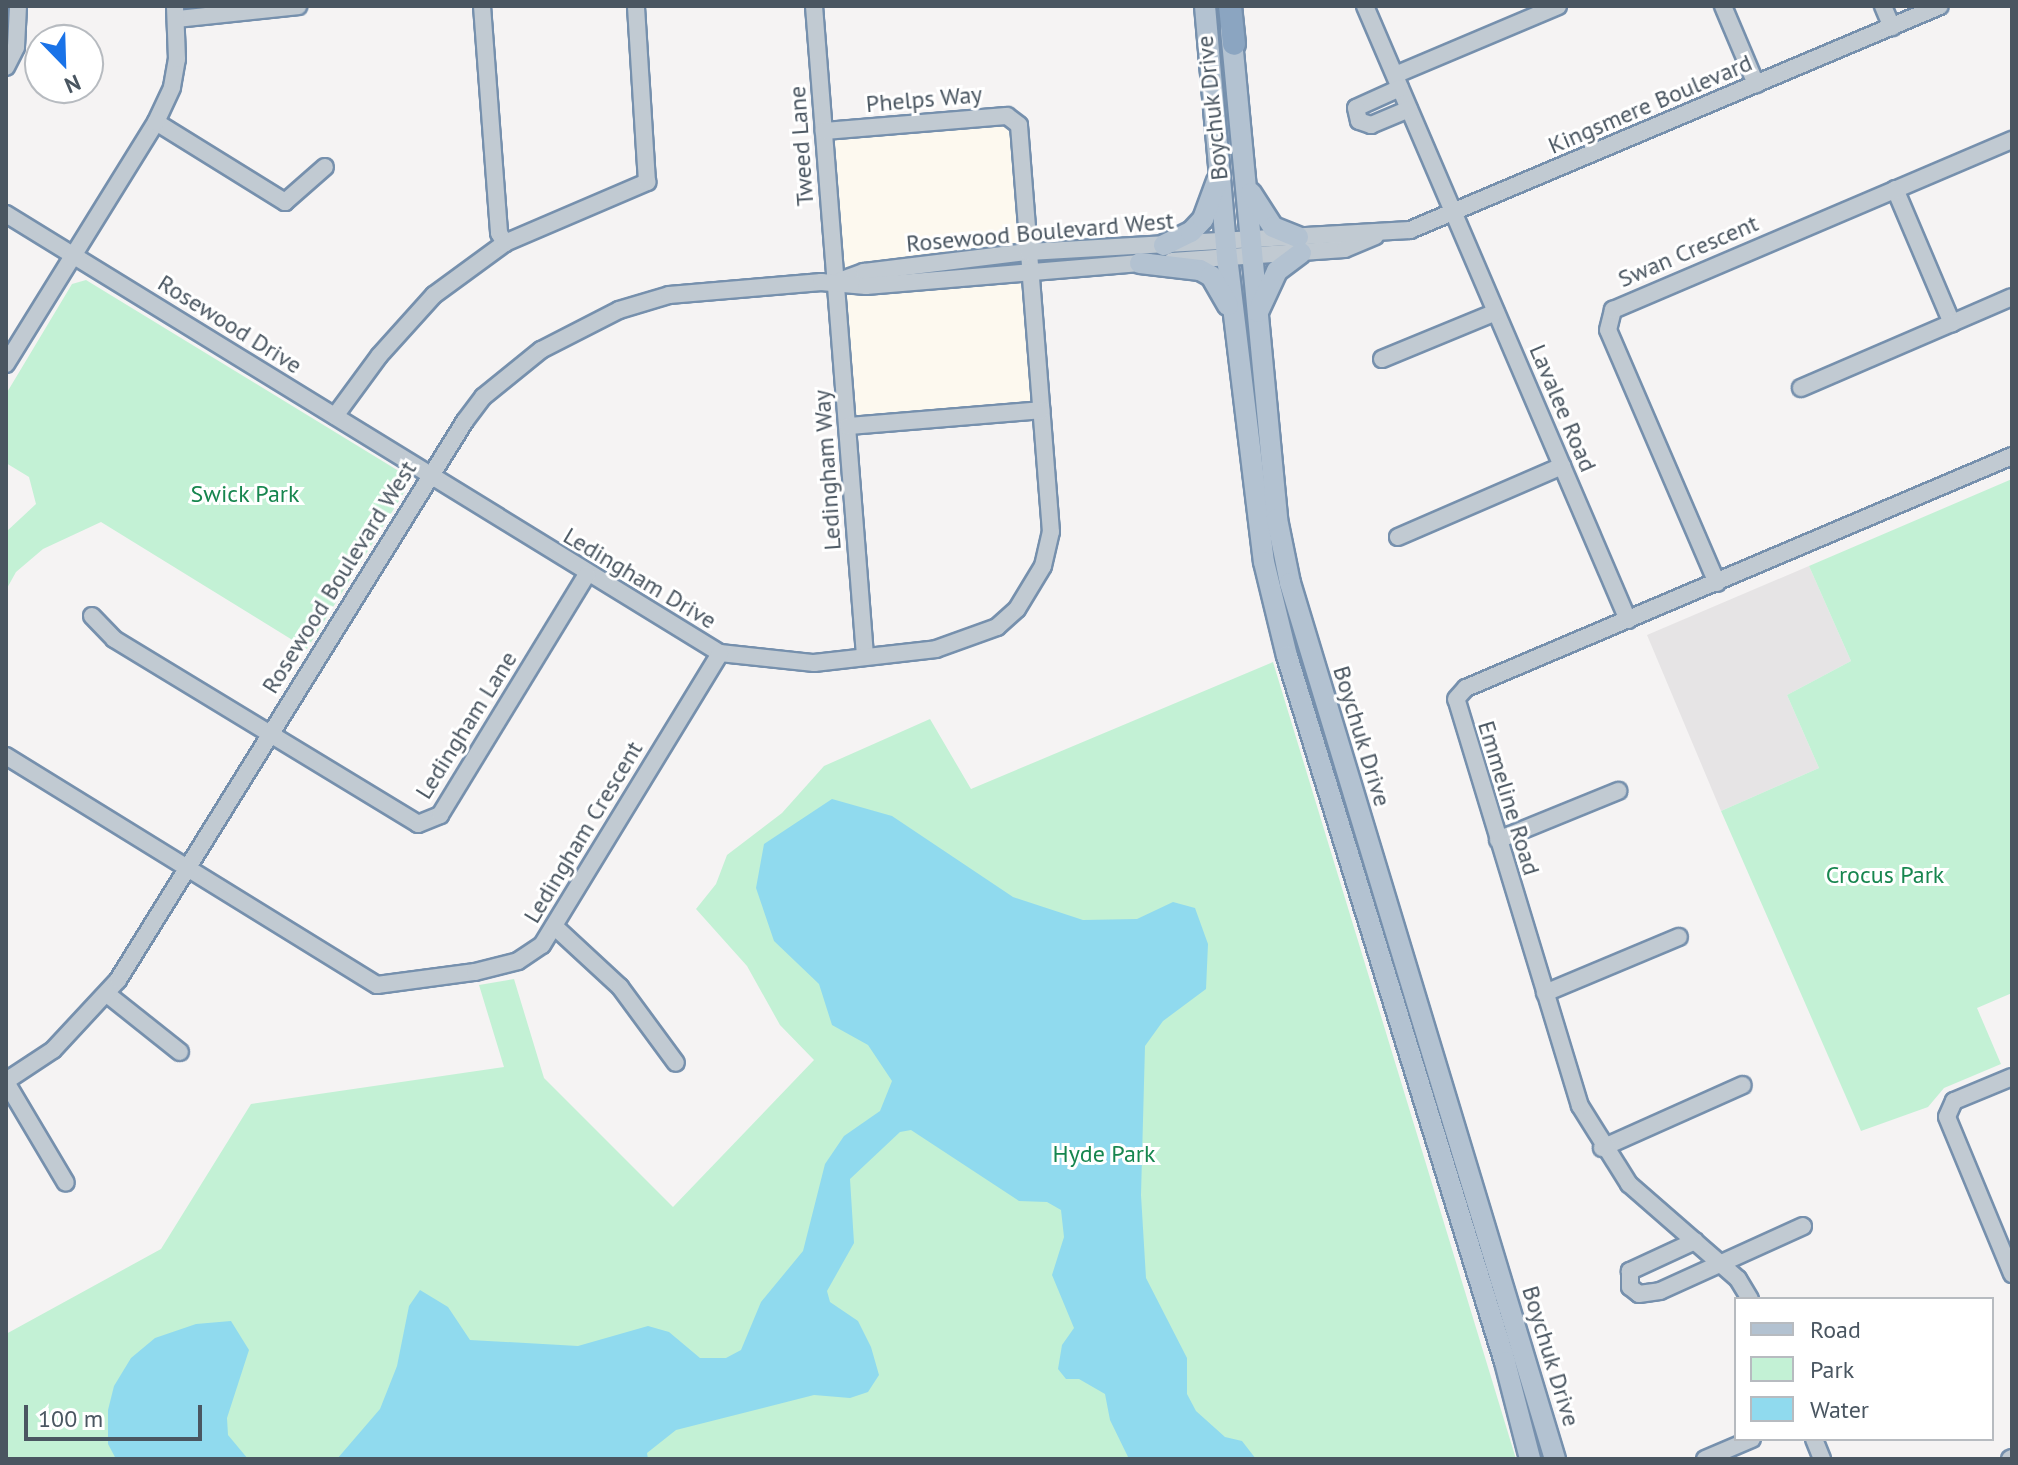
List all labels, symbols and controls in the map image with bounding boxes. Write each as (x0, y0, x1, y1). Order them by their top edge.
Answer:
north arrow (24, 24, 104, 104)
street label: Boychuk Drive (1190, 34, 1234, 182)
street label: Kingsmere Boulevard (1544, 48, 1756, 160)
text: N (60, 69, 85, 100)
street label: Phelps Way (864, 80, 984, 118)
street label: Tweed Lane (782, 85, 820, 207)
street label: Rosewood Boulevard West (905, 206, 1175, 258)
street label: Swan Crescent (1614, 209, 1762, 293)
street label: Rosewood Drive (153, 268, 307, 380)
street label: Lavalee Road (1523, 340, 1603, 476)
street label: Ledingham Way (807, 388, 847, 552)
street label: Rosewood Boulevard West (255, 455, 423, 699)
park label: Swick Park (190, 480, 300, 508)
street label: Ledingham Drive (558, 521, 722, 635)
street label: Ledingham Lane (409, 646, 523, 804)
street label: Boychuk Drive (1327, 662, 1397, 810)
street label: Emmeline Road (1472, 717, 1546, 879)
street label: Ledingham Crescent (517, 736, 649, 928)
park label: Crocus Park (1826, 861, 1944, 889)
park label: Hyde Park (1053, 1140, 1155, 1168)
street label: Boychuk Drive (1516, 1282, 1586, 1430)
legend (1734, 1297, 1994, 1441)
text: Road (1810, 1314, 1861, 1345)
text: Park (1810, 1354, 1854, 1385)
scale bar (28, 1389, 206, 1439)
text: Water (1810, 1394, 1869, 1425)
text: 100 m (38, 1403, 103, 1434)

